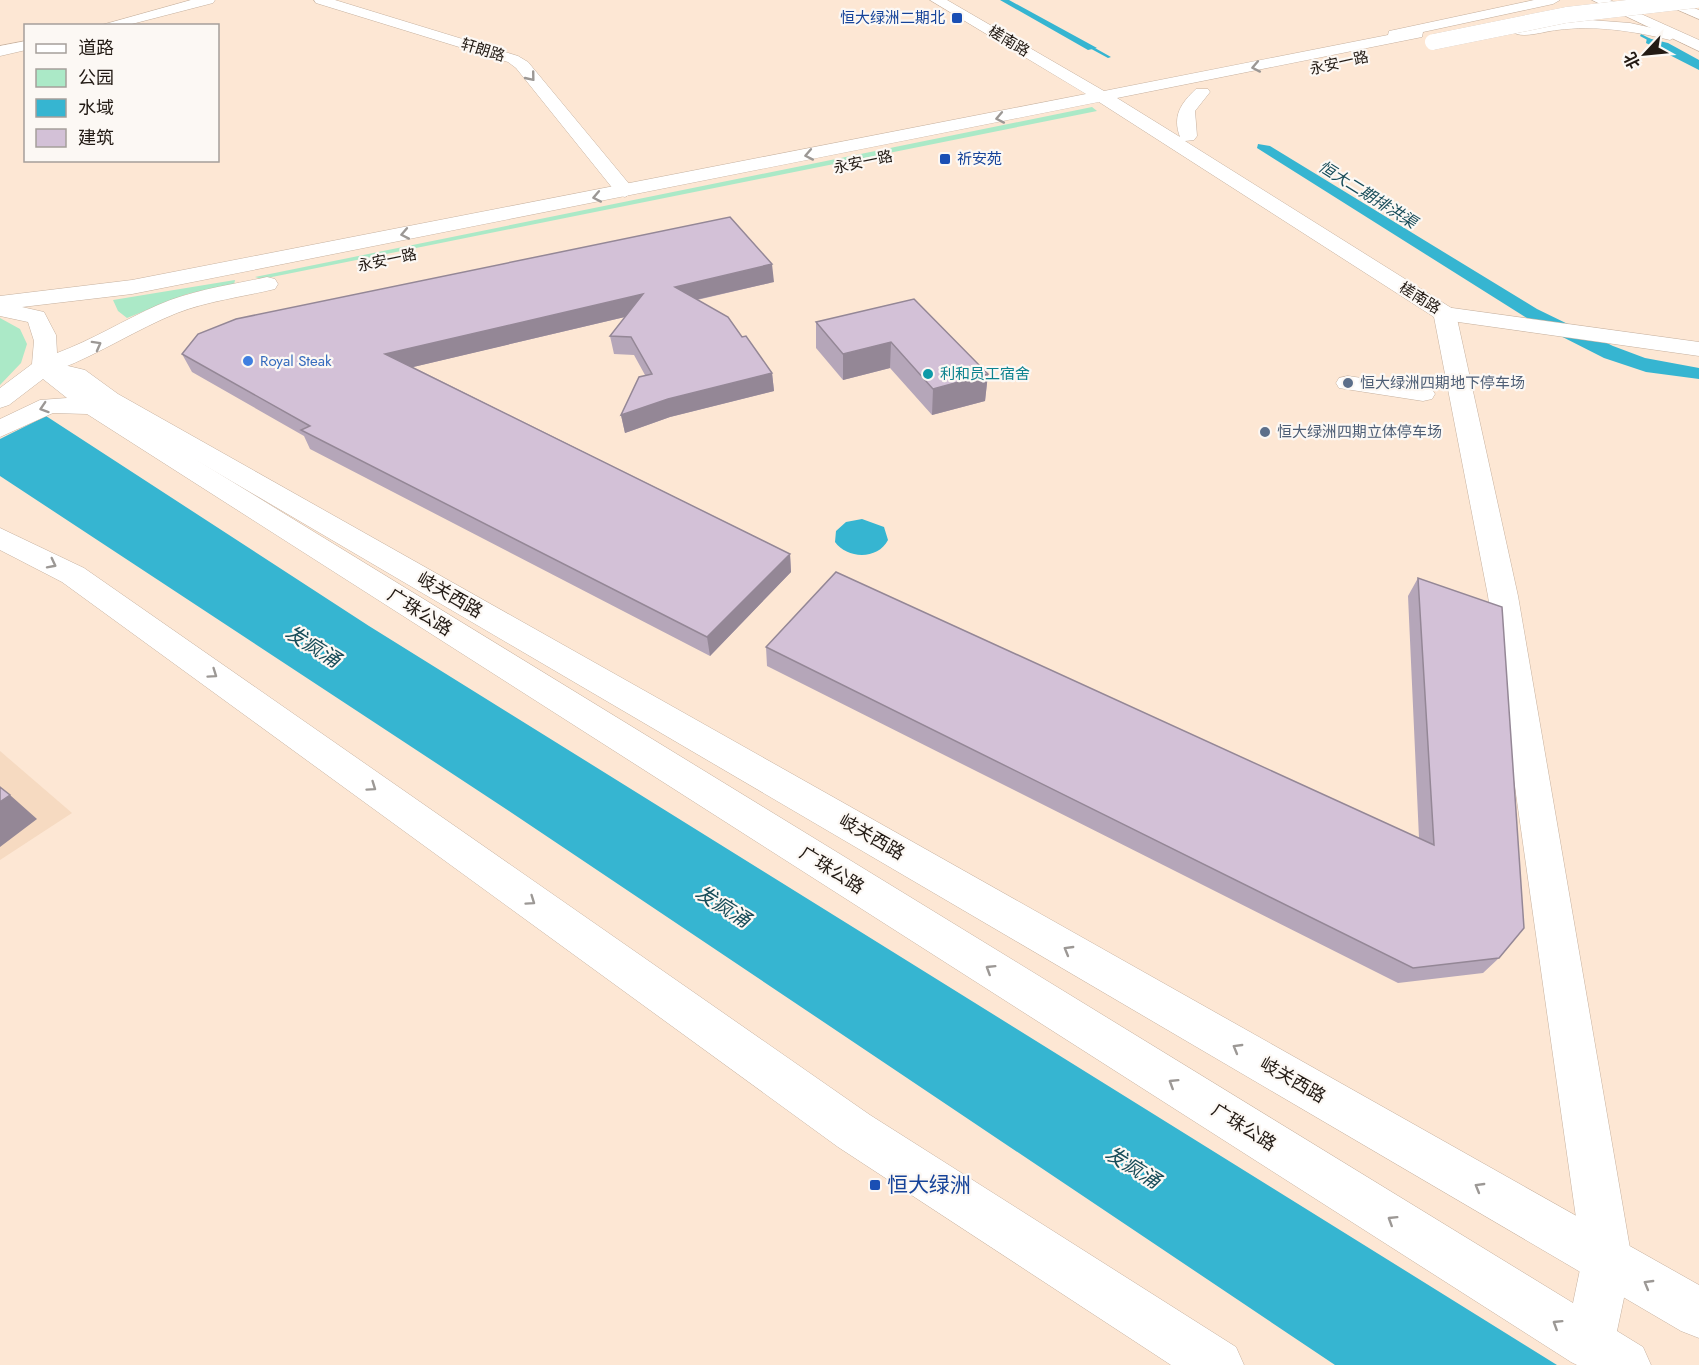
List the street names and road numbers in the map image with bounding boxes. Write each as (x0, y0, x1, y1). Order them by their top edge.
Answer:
street label: 槎南路 (984, 20, 1034, 62)
street label: 轩朗路 (458, 33, 508, 67)
street label: 永安一路 (1307, 46, 1371, 80)
street label: 永安一路 (831, 145, 895, 179)
street label: 永安一路 (355, 243, 419, 277)
street label: 槎南路 (1395, 277, 1445, 319)
street label: 岐关西路 (412, 566, 488, 624)
street label: 广珠公路 (383, 582, 457, 642)
street label: 岐关西路 (834, 808, 910, 866)
street label: 广珠公路 (795, 840, 869, 900)
street label: 岐关西路 (1255, 1051, 1331, 1109)
street label: 广珠公路 (1207, 1097, 1281, 1157)

